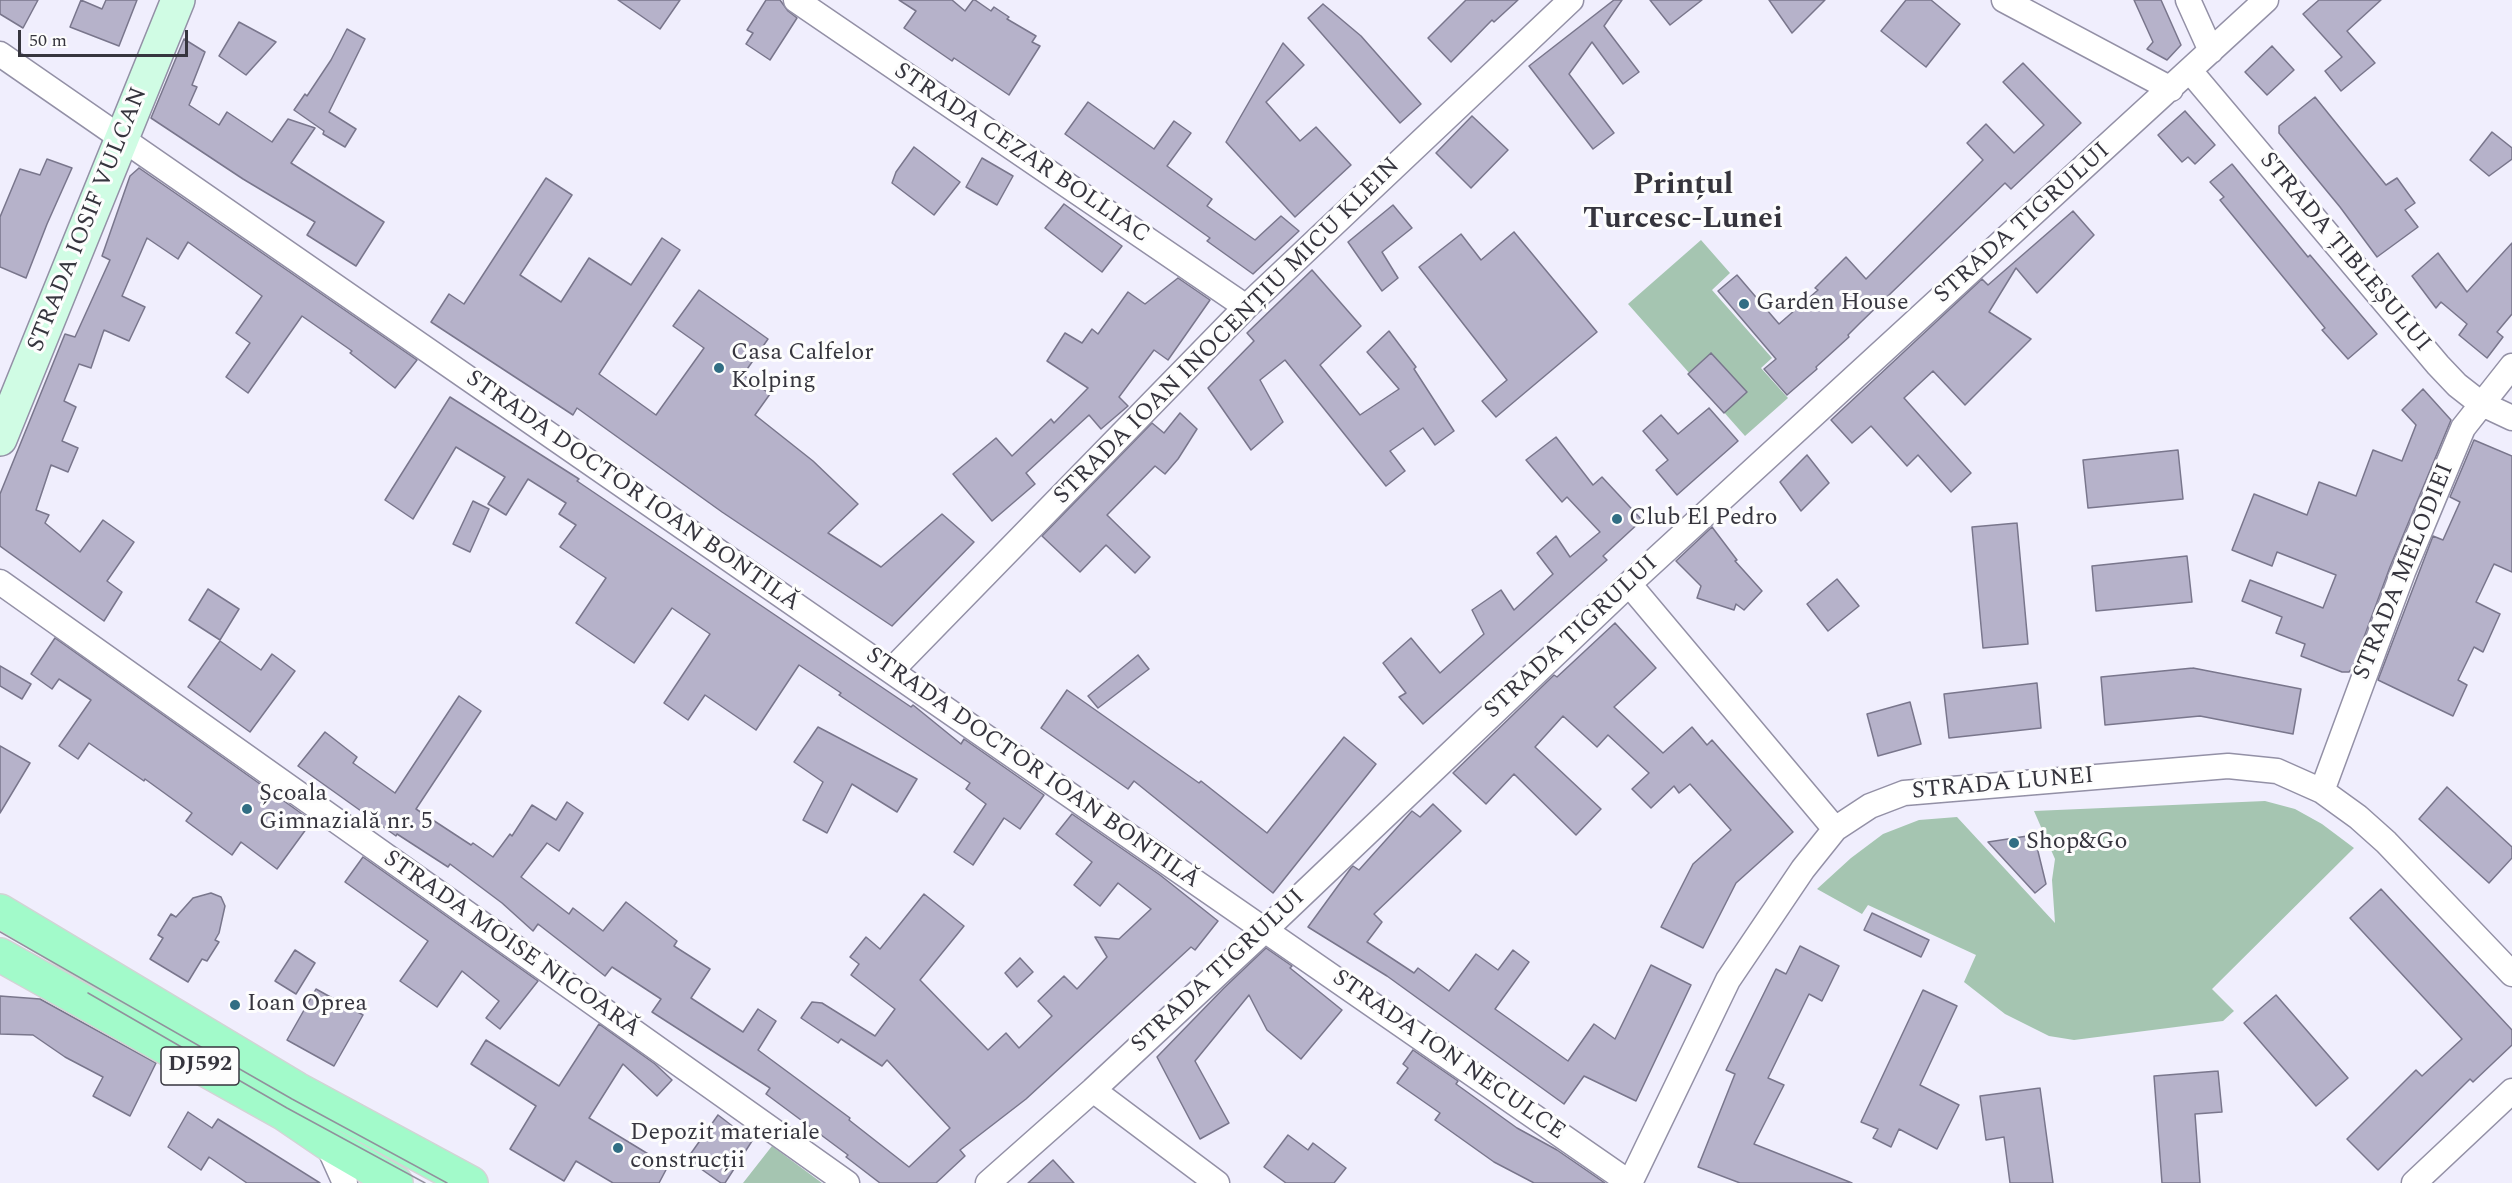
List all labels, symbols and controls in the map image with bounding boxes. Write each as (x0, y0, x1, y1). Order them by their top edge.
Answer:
scale bar (21, 18, 190, 56)
text: 50 m (29, 27, 67, 54)
street label: STRADA CEZAR BOLLIAC (888, 58, 1154, 250)
street label: STRADA IOSIF VULCAN (23, 84, 155, 356)
street label: STRADA TIGRULUI (1929, 137, 2117, 311)
street label: STRADA ȚIBLEȘULUI (2252, 147, 2436, 359)
street label: STRADA IOAN INOCENȚIU MICU KLEIN (1049, 153, 1407, 511)
district label: Prințul Turcesc-Lunei (1583, 169, 1783, 240)
place label: Garden House (1756, 290, 1909, 318)
marker: Garden House (1737, 297, 1751, 311)
place label: Casa Calfelor Kolping (731, 340, 874, 396)
marker: Casa Calfelor Kolping (712, 361, 726, 375)
street label: STRADA DOCTOR IOAN BONTILĂ (459, 365, 805, 619)
street label: STRADA MELODIEI (2348, 460, 2462, 684)
place label: Club El Pedro (1629, 505, 1777, 533)
marker: Club El Pedro (1610, 512, 1624, 526)
street label: STRADA TIGRULUI (1479, 550, 1665, 726)
street label: STRADA DOCTOR IOAN BONTILĂ (859, 642, 1205, 896)
street label: STRADA LUNEI (1911, 763, 2095, 807)
place label: Școala Gimnazială nr. 5 (259, 781, 433, 837)
marker: Școala Gimnazială nr. 5 (240, 802, 254, 816)
place label: Shop&Go (2026, 829, 2127, 857)
marker: Shop&Go (2007, 836, 2021, 850)
street label: STRADA MOISE NICOARĂ (377, 845, 645, 1045)
street label: STRADA TIGRULUI (1126, 884, 1312, 1060)
street label: STRADA ION NECULCE (1326, 965, 1570, 1147)
place label: Ioan Oprea (247, 991, 367, 1019)
marker: Ioan Oprea (228, 998, 242, 1012)
road number: DJ592 (161, 1047, 239, 1085)
place label: Depozit materiale construcții (630, 1120, 820, 1176)
marker: Depozit materiale construcții (611, 1141, 625, 1155)

